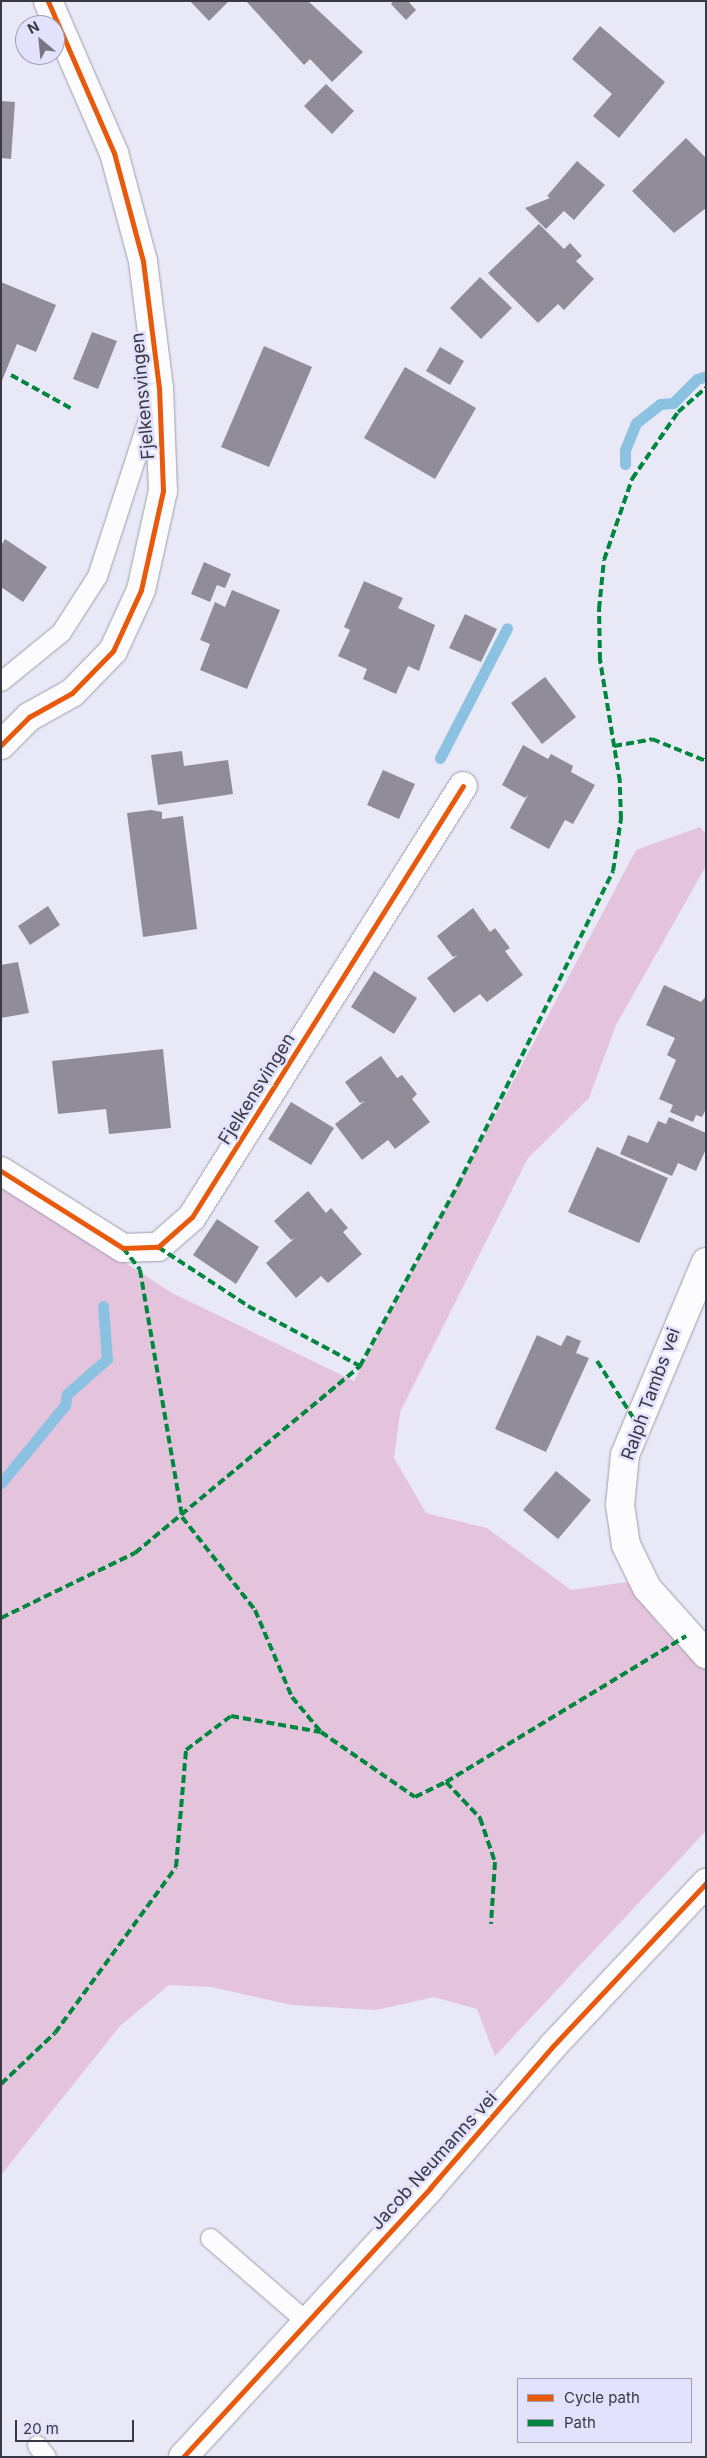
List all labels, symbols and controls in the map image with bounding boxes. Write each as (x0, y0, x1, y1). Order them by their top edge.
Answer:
north arrow (15, 15, 65, 65)
text: N (24, 17, 42, 37)
street label: Fjelkensvingen (127, 332, 159, 460)
street label: Fjelkensvingen (214, 1029, 300, 1149)
street label: Ralph Tambs vei (617, 1325, 685, 1463)
street label: Jacob Neumanns vei (366, 2087, 502, 2235)
legend (517, 2378, 692, 2443)
text: Cycle path (564, 2388, 640, 2407)
scale bar (18, 2410, 136, 2442)
text: Path (564, 2413, 596, 2432)
text: 20 m (23, 2419, 59, 2438)

